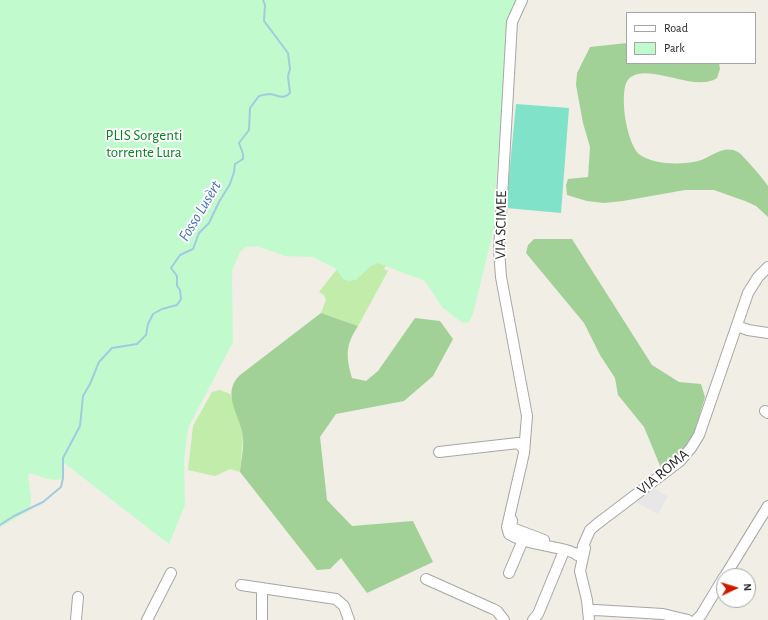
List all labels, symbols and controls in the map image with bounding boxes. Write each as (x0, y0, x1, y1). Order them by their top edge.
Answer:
legend (626, 12, 756, 64)
text: Road (664, 22, 688, 34)
text: Park (664, 42, 685, 54)
park label: PLIS Sorgenti torrente Lura (106, 126, 182, 161)
water label: Fosso Lusèrt (174, 177, 226, 245)
street label: VIA SCIMEE (491, 190, 511, 260)
street label: VIA ROMA (634, 445, 692, 499)
north arrow (716, 568, 756, 608)
text: N (742, 583, 753, 591)

